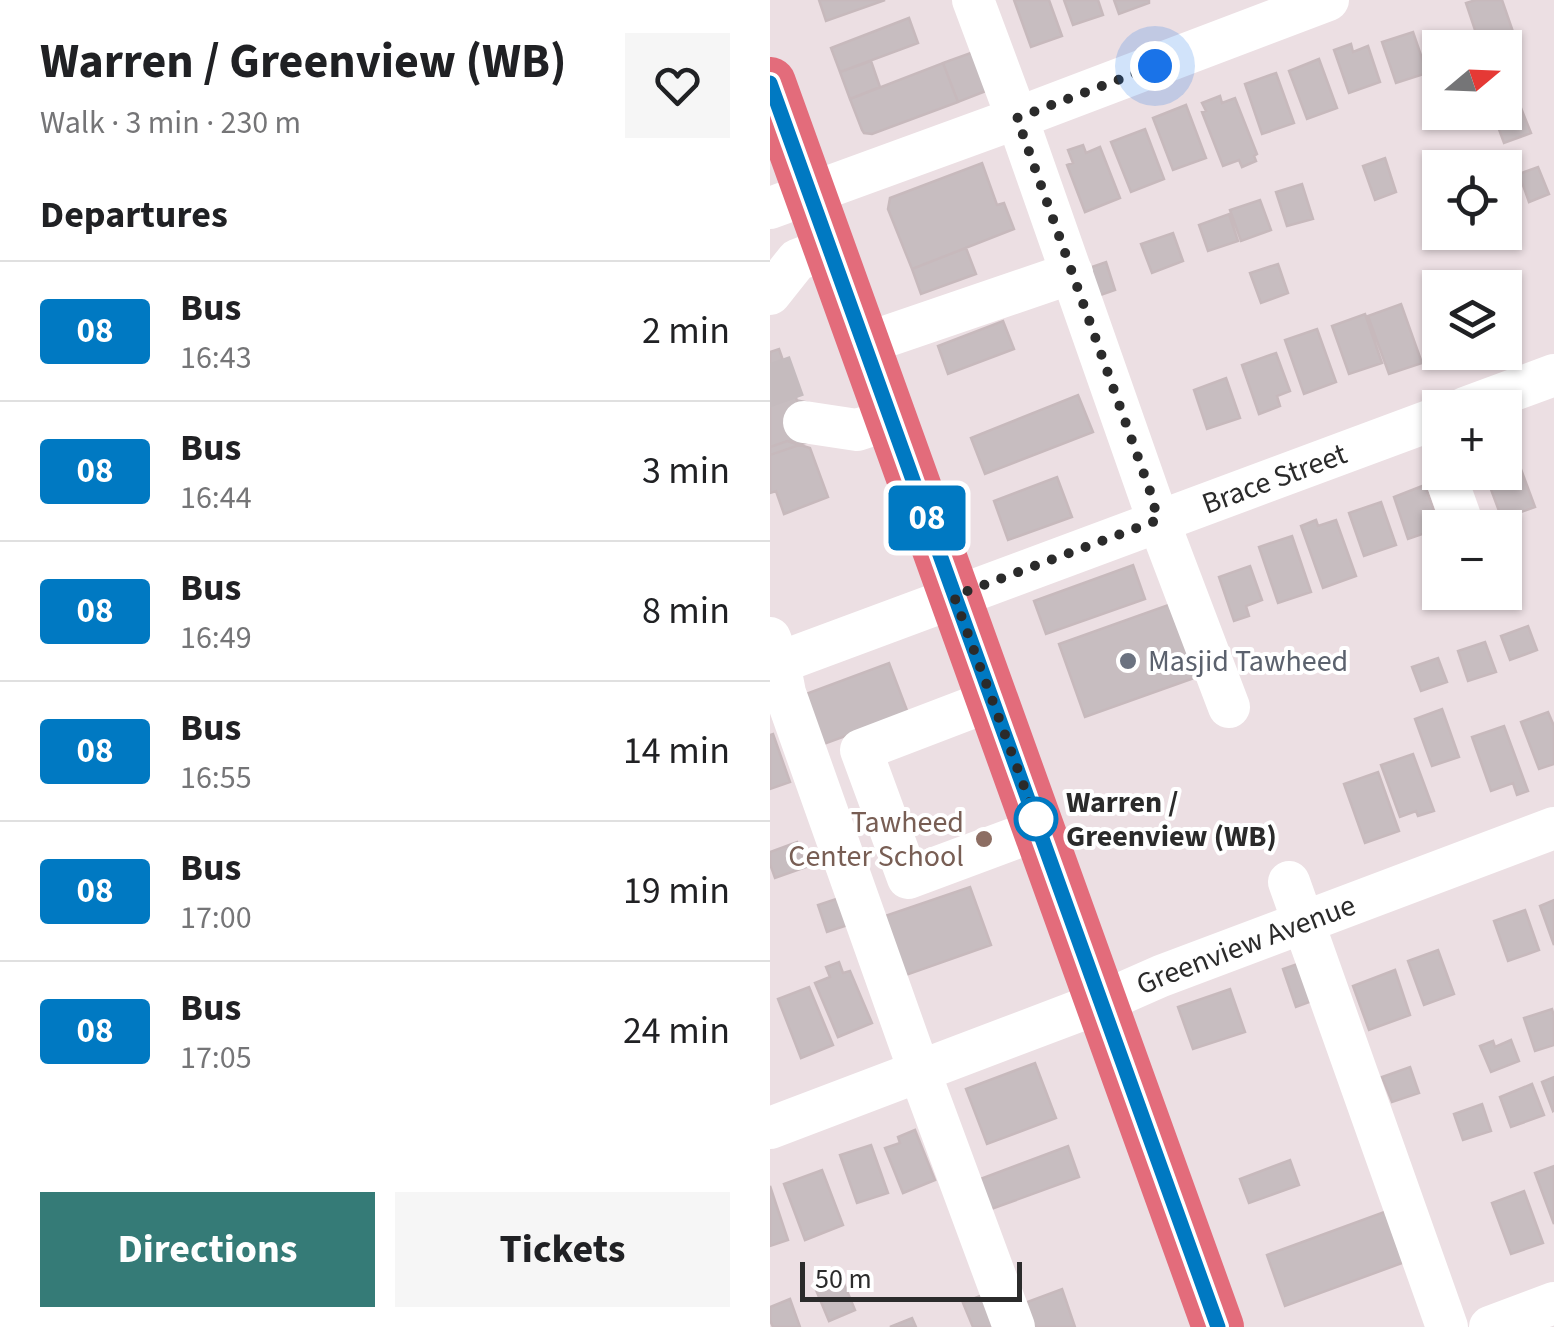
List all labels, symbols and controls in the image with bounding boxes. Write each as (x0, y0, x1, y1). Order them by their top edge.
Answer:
text: Warren / Greenview (WB) (40, 28, 567, 96)
north arrow (1422, 30, 1522, 130)
map controls (1422, 30, 1522, 610)
button: heart (625, 33, 730, 138)
your location (1130, 41, 1180, 91)
text: Walk · 3 min · 230 m (40, 100, 301, 146)
button: locate (1422, 150, 1522, 250)
text: Departures (40, 188, 228, 242)
button: layers (1422, 270, 1522, 370)
text: Bus (180, 281, 241, 335)
text: 2 min (642, 304, 730, 358)
text: 08 (77, 306, 113, 356)
text: 16:43 (180, 335, 252, 381)
button: + (1422, 390, 1522, 490)
text: Bus (180, 421, 241, 475)
street label: Brace Street (1196, 432, 1353, 525)
text: 3 min (642, 444, 730, 498)
text: 08 (77, 446, 113, 496)
text: 16:44 (180, 475, 252, 521)
line badge: 08 (882, 486, 972, 550)
text: 08 (909, 493, 945, 543)
button: − (1422, 510, 1522, 610)
text: Bus (180, 561, 241, 615)
text: 8 min (642, 584, 730, 638)
text: 08 (77, 586, 113, 636)
text: 16:49 (180, 615, 252, 661)
place label: Masjid Tawheed (1148, 640, 1348, 683)
marker: Masjid Tawheed (1117, 650, 1139, 672)
text: Bus (180, 701, 241, 755)
text: 14 min (623, 724, 730, 778)
text: 08 (77, 726, 113, 776)
text: 16:55 (180, 755, 252, 801)
place label: Warren / Greenview (WB) (1066, 781, 1277, 858)
marker: Warren / Greenview (WB) (1015, 798, 1057, 840)
place label: Tawheed Center School (788, 801, 964, 878)
marker: Tawheed Center School (973, 828, 995, 850)
text: Bus (180, 841, 241, 895)
text: 19 min (623, 864, 730, 918)
text: 08 (77, 866, 113, 916)
street label: Greenview Avenue (1129, 883, 1361, 1006)
text: 17:00 (180, 895, 252, 941)
text: Bus (180, 981, 241, 1035)
text: 24 min (623, 1004, 730, 1058)
text: 08 (77, 1006, 113, 1056)
text: 17:05 (180, 1035, 252, 1081)
button: Directions (40, 1192, 375, 1307)
button: Tickets (395, 1192, 730, 1307)
scale bar (800, 1257, 1022, 1302)
text: 50 m (815, 1259, 872, 1299)

